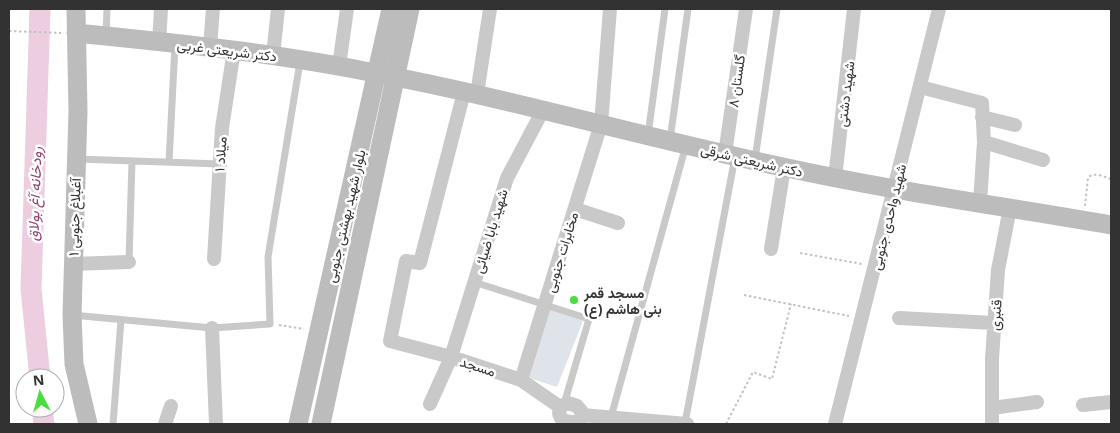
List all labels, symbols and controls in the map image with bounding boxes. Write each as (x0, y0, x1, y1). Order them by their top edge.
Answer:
street label: دکتر شریعتی غربی (176, 34, 278, 66)
street label: گلستان ۸ (723, 53, 749, 109)
street label: شهید دشتی (832, 60, 858, 128)
street label: میلاد ۱ (209, 136, 231, 172)
street label: دکتر شریعتی شرقی (699, 139, 805, 181)
water label: رودخانه آغ بولاق (22, 146, 48, 242)
street label: بلوار شهید بهشتی جنوبی (320, 148, 370, 284)
street label: شهید واحدی جنوبی (866, 162, 910, 272)
street label: آغبلاغ جنوبی ۱ (63, 176, 87, 256)
street label: شهيد بابا ضيائی (468, 187, 512, 275)
street label: مخابرات جنوبی (540, 209, 582, 295)
place label: مسجد قمر بنی هاشم (ع) (583, 283, 662, 319)
marker: مسجد قمر بنی هاشم (ع) (568, 294, 580, 306)
street label: قنبری (984, 299, 1006, 331)
street label: مسجد (458, 351, 498, 381)
north arrow (15, 368, 65, 418)
text: N (32, 370, 45, 390)

